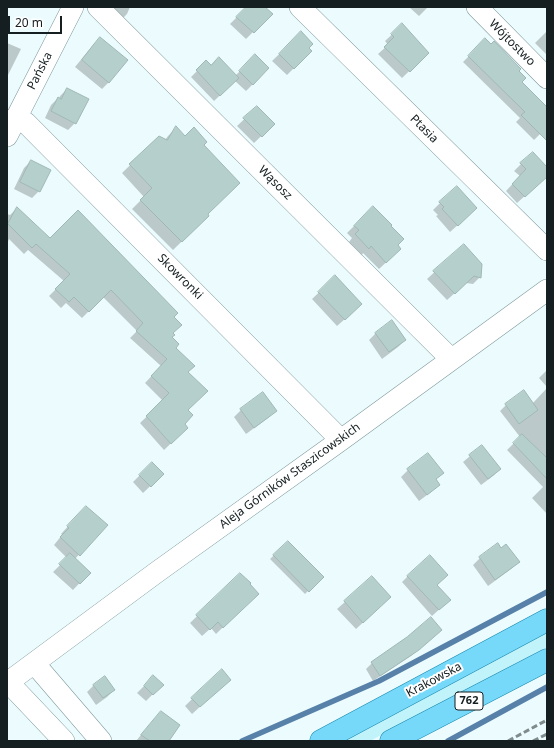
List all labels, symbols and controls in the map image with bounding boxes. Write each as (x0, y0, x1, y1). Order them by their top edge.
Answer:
scale bar (10, 8, 64, 34)
text: 20 m (15, 14, 43, 31)
street label: Wójtostwo (486, 17, 538, 69)
street label: Pańska (24, 50, 56, 92)
street label: Ptasia (407, 112, 441, 146)
street label: Wąsosz (255, 163, 295, 203)
street label: Skowronki (154, 251, 206, 303)
street label: Aleja Górników Staszicowskich (217, 420, 363, 532)
street label: Krakowska (404, 659, 464, 701)
road number: 762 (455, 692, 483, 710)

